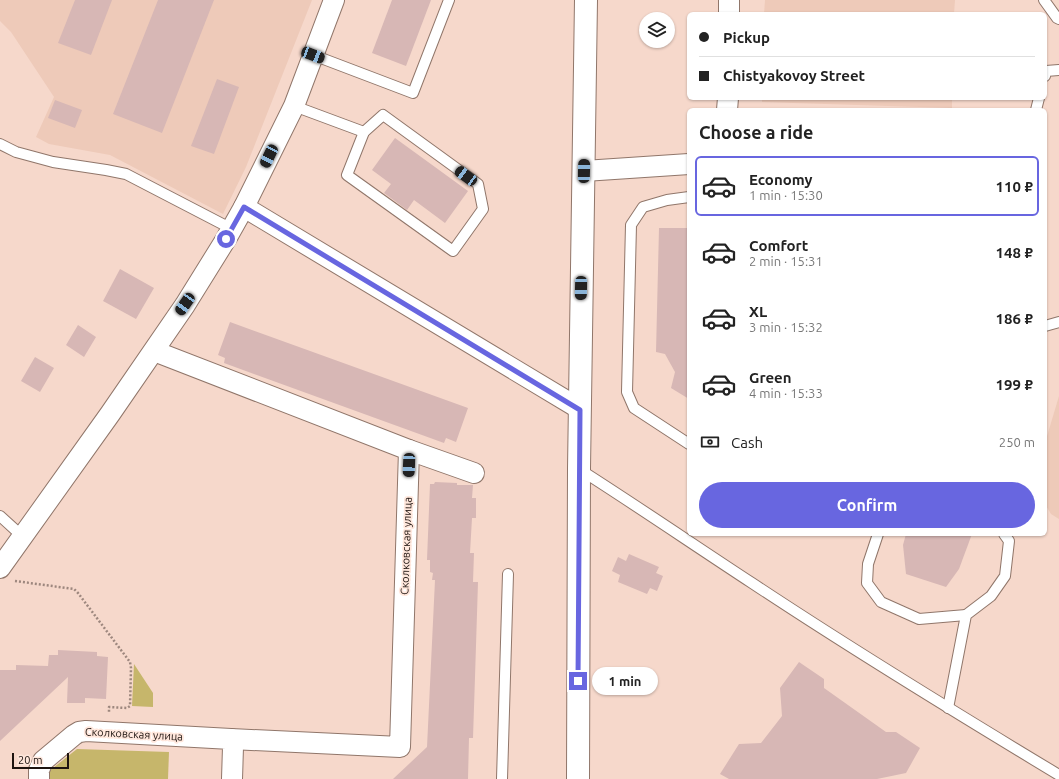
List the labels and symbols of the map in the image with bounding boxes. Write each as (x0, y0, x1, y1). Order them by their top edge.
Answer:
car (300, 45, 326, 65)
car (258, 143, 280, 169)
car (578, 159, 590, 183)
car (453, 164, 479, 188)
route start (217, 230, 235, 248)
car (575, 276, 587, 300)
car (173, 291, 197, 317)
car (403, 453, 415, 477)
street label: Сколковская улица (398, 497, 414, 595)
callout: 1 min (592, 667, 658, 695)
route end (569, 672, 587, 690)
street label: Сколковская улица (85, 725, 183, 743)
scale bar (12, 751, 69, 770)

